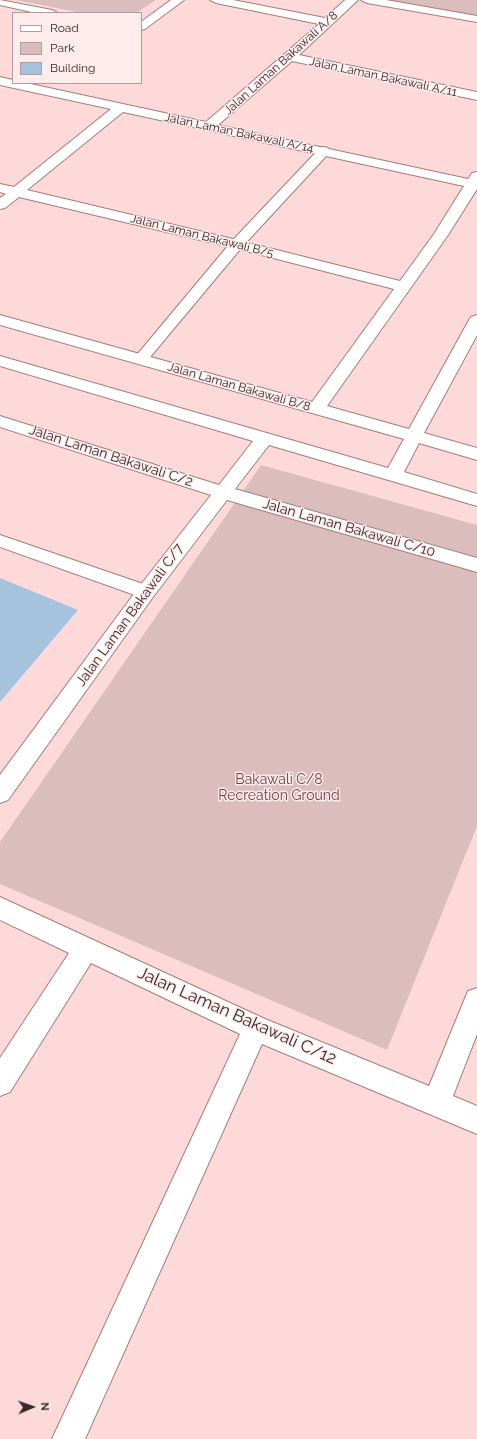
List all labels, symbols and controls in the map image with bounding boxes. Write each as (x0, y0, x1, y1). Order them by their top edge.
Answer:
street label: Jalan Laman Bakawali A/8 (221, 8, 341, 118)
legend (12, 12, 142, 84)
text: Road (50, 21, 79, 35)
text: Park (50, 41, 75, 55)
street label: Jalan Laman Bakawali A/11 (308, 54, 458, 100)
text: Building (50, 61, 96, 75)
street label: Jalan Laman Bakawali A/14 (163, 110, 315, 156)
street label: Jalan Laman Bakawali B/5 (129, 211, 275, 261)
street label: Jalan Laman Bakawali B/8 (166, 360, 312, 414)
street label: Jalan Laman Bakawali C/2 (27, 422, 195, 490)
street label: Jalan Laman Bakawali C/10 (261, 495, 437, 561)
street label: Jalan Laman Bakawali C/7 (73, 540, 187, 690)
park label: Bakawali C/8 Recreation Ground (218, 772, 340, 804)
street label: Jalan Laman Bakawali C/12 (134, 963, 340, 1069)
north arrow (12, 1387, 52, 1427)
text: N (38, 1402, 51, 1411)

